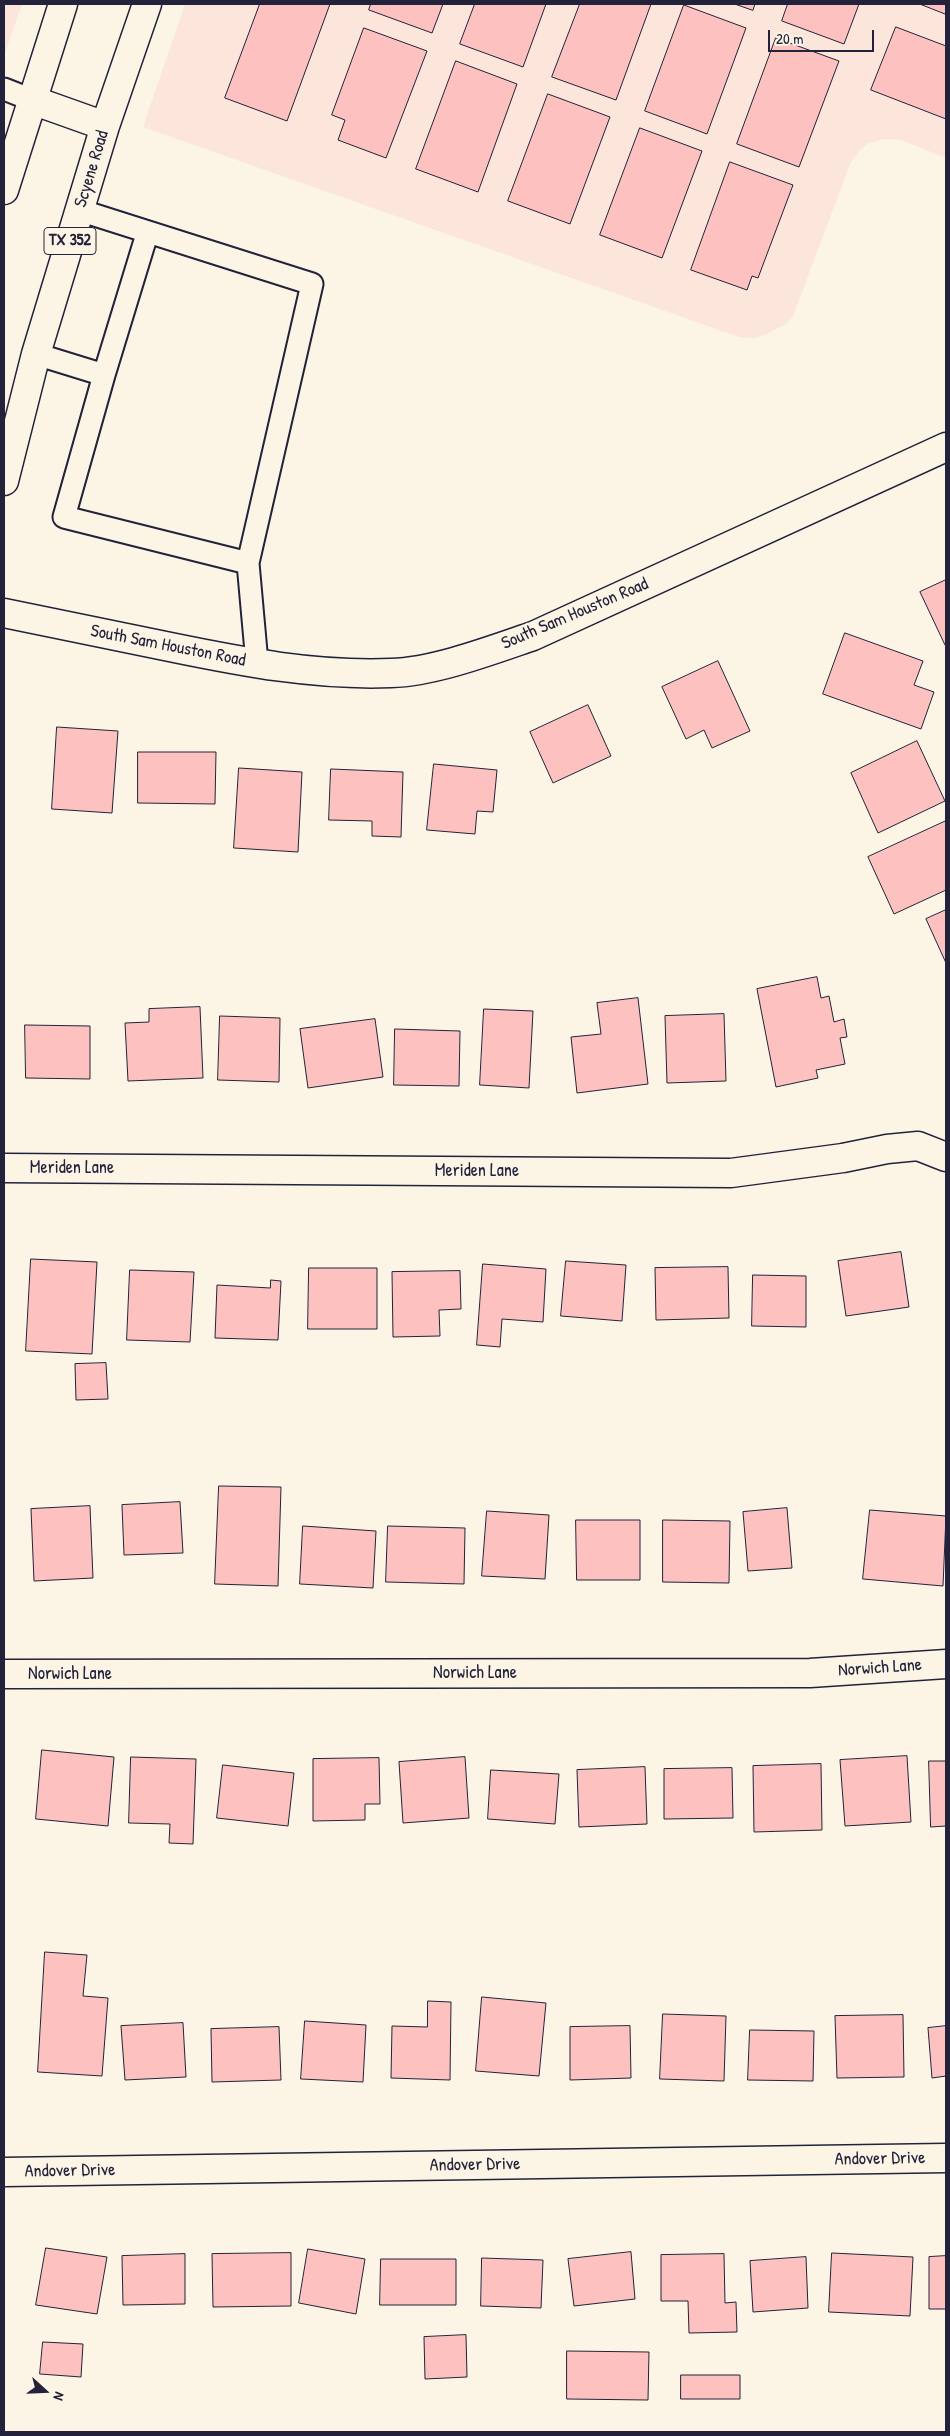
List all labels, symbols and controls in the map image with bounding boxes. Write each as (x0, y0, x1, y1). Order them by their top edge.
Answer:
scale bar (770, 20, 876, 52)
text: 20 m (776, 28, 803, 49)
street label: Scyene Road (70, 128, 114, 210)
road number: TX 352 (44, 228, 96, 255)
street label: South Sam Houston Road (498, 573, 652, 655)
street label: South Sam Houston Road (89, 620, 247, 672)
street label: Meriden Lane (30, 1157, 114, 1179)
street label: Meriden Lane (435, 1160, 519, 1182)
street label: Norwich Lane (837, 1654, 923, 1682)
street label: Norwich Lane (433, 1662, 517, 1684)
street label: Norwich Lane (28, 1663, 112, 1685)
street label: Andover Drive (835, 2147, 925, 2171)
street label: Andover Drive (430, 2153, 520, 2177)
street label: Andover Drive (25, 2159, 115, 2183)
north arrow (20, 2366, 70, 2416)
text: N (49, 2390, 70, 2403)

